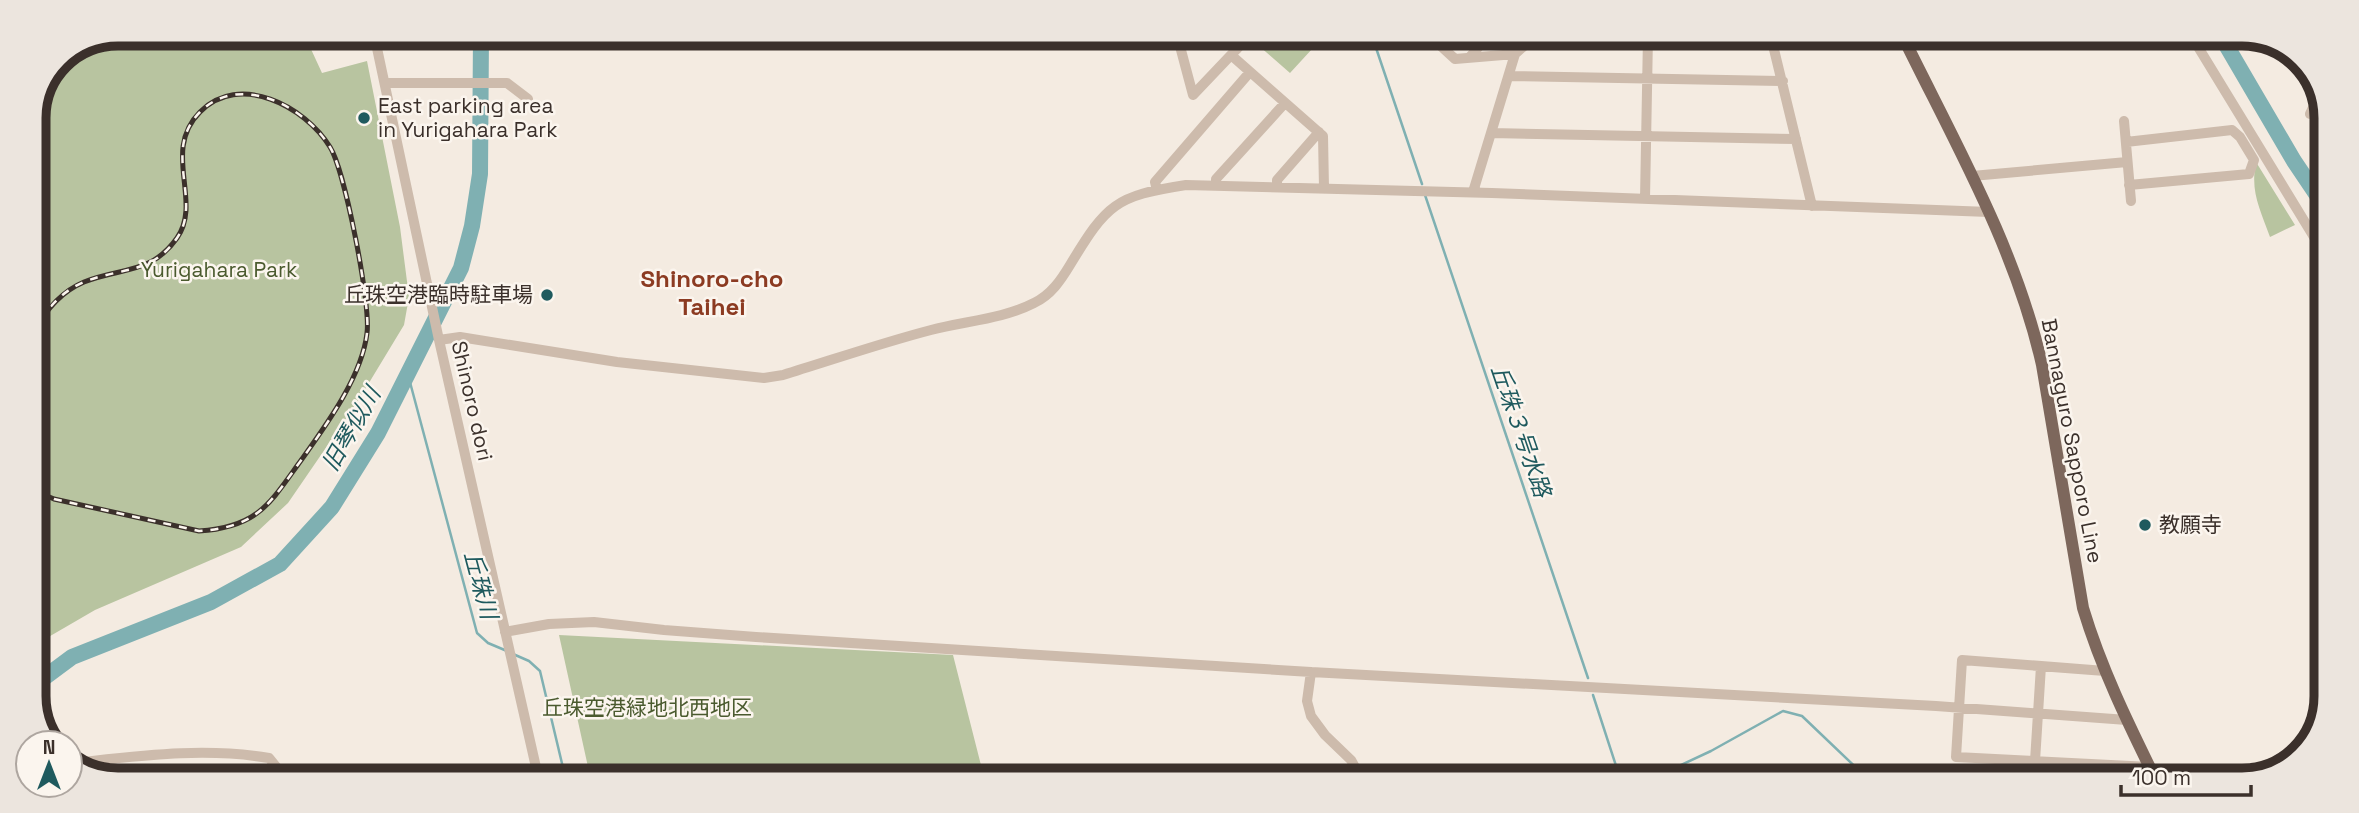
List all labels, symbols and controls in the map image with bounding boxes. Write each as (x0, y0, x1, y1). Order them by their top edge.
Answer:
place label: East parking area in Yurigahara Park (378, 92, 558, 143)
marker: East parking area in Yurigahara Park (356, 110, 372, 126)
park label: Yurigahara Park (141, 256, 297, 283)
district label: Shinoro-cho Taihei (641, 263, 783, 322)
place label: 丘珠空港臨時駐車場 (344, 281, 533, 308)
marker: 丘珠空港臨時駐車場 (539, 287, 555, 303)
street label: Bannaguro Sapporo Line (2036, 316, 2109, 565)
street label: Shinoro dori (446, 338, 499, 463)
water label: 丘珠３号水路 (1484, 361, 1558, 503)
water label: 旧琴似川 (315, 379, 388, 476)
place label: 教願寺 (2159, 511, 2222, 538)
marker: 教願寺 (2137, 517, 2153, 533)
water label: 丘珠川 (458, 548, 505, 625)
park label: 丘珠空港緑地北西地区 (542, 694, 752, 721)
north arrow (14, 729, 84, 799)
text: N (43, 735, 55, 760)
scale bar (2121, 754, 2250, 798)
text: 100 m (2132, 764, 2191, 791)

